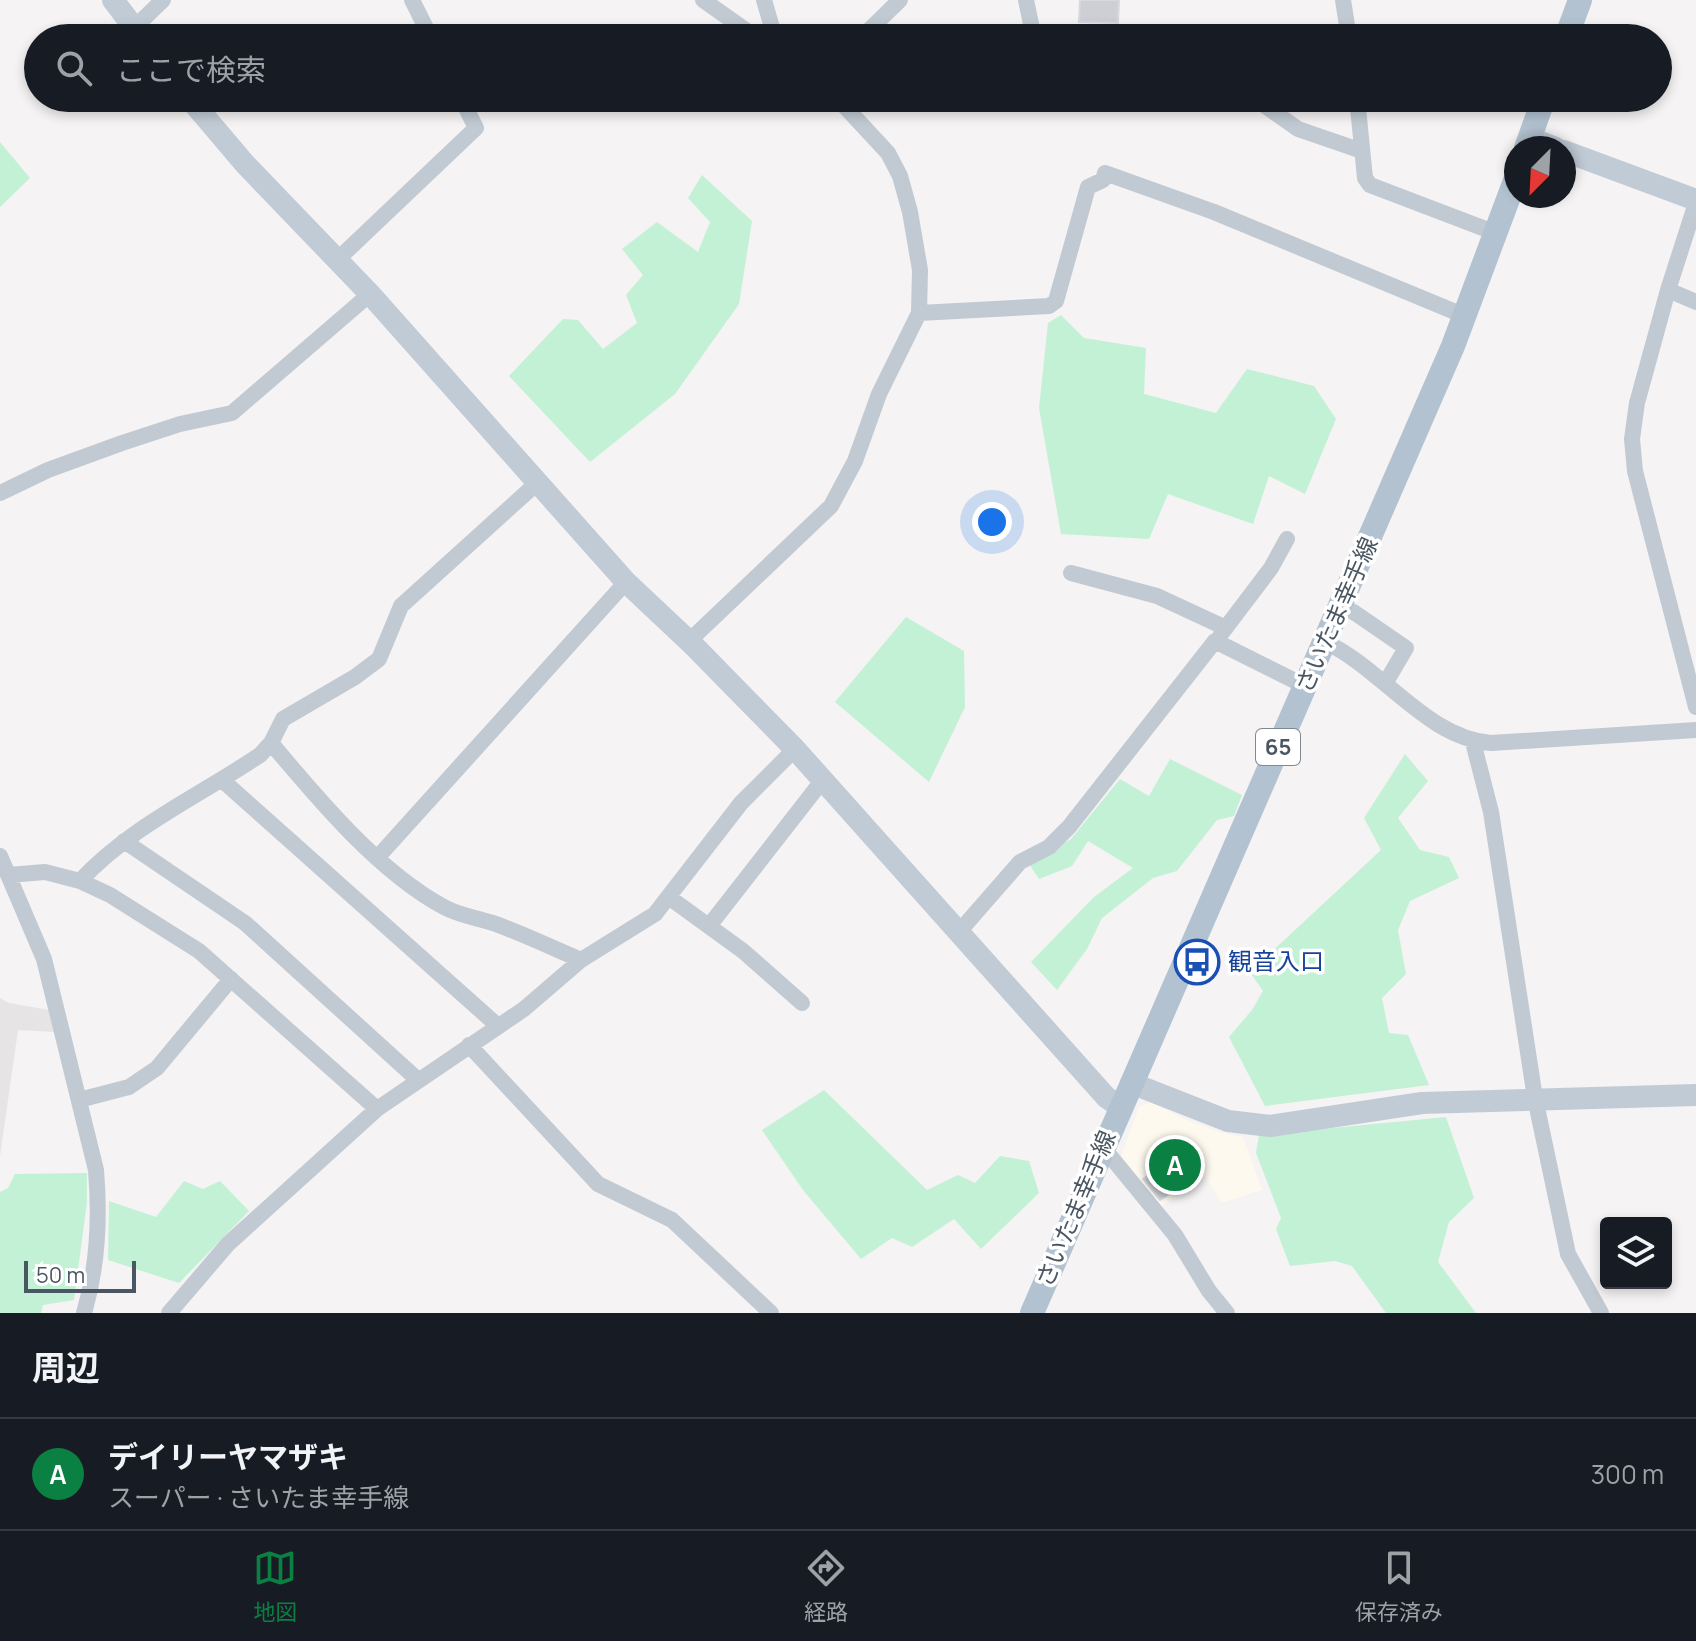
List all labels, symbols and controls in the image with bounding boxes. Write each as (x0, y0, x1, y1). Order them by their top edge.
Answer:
search box (24, 24, 1672, 112)
icon: search (52, 46, 96, 90)
text: ここで検索 (116, 49, 266, 90)
north arrow (1504, 136, 1576, 208)
your location (972, 502, 1012, 542)
street label: さいたま幸手線 (1287, 531, 1385, 698)
road number: 65 (1256, 729, 1300, 765)
bus stop icon: 観音入口 (1173, 938, 1221, 986)
place label: 観音入口 (1228, 944, 1324, 977)
street label: さいたま幸手線 (1027, 1125, 1122, 1292)
pin: A (1149, 1135, 1201, 1195)
map controls (1600, 1217, 1672, 1289)
button: layers (1600, 1217, 1672, 1289)
scale bar (24, 1257, 136, 1293)
text: 50 m (36, 1260, 85, 1290)
text: 周辺 (32, 1344, 100, 1390)
text: デイリーヤマザキ (108, 1436, 348, 1477)
text: A (49, 1456, 67, 1492)
text: 300 m (1591, 1456, 1664, 1492)
text: スーパー · さいたま幸手線 (108, 1479, 409, 1515)
tab: 地図 (253, 1546, 297, 1627)
tab: 経路 (804, 1546, 848, 1627)
tab: 保存済み (1355, 1546, 1443, 1627)

